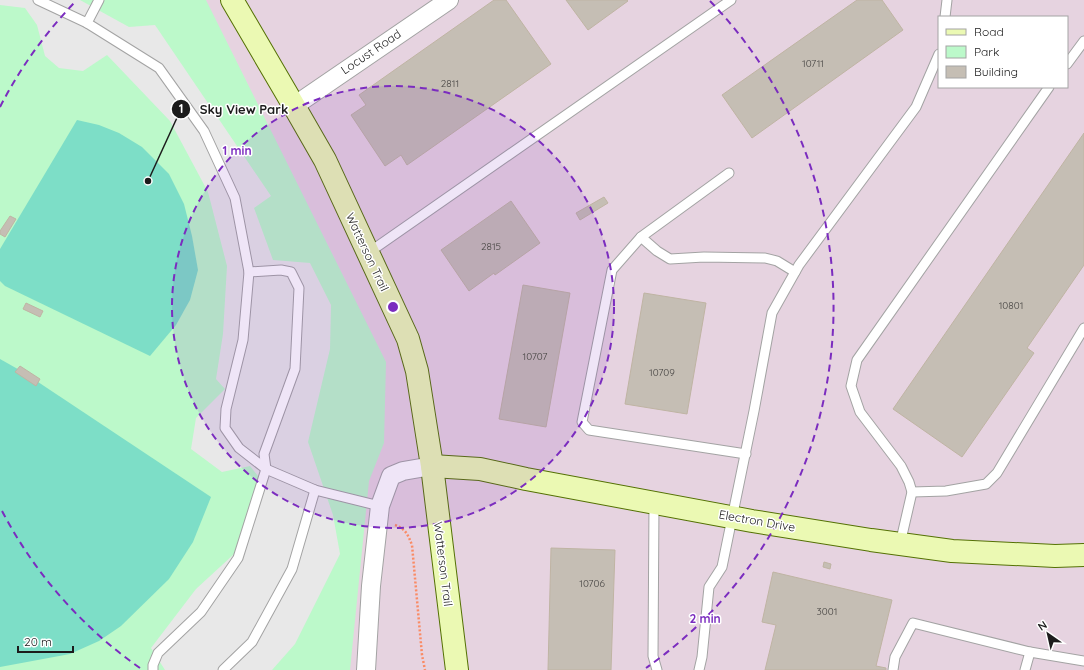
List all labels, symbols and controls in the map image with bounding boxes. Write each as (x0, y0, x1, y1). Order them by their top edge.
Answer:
legend (938, 16, 1068, 88)
text: Road (974, 24, 1004, 39)
street label: Locust Road (338, 26, 404, 77)
text: Park (974, 44, 999, 59)
house number: 10711 (802, 57, 824, 70)
text: Building (974, 64, 1018, 79)
house number: 2811 (441, 77, 459, 90)
callout: Sky View Park (171, 97, 296, 122)
text: 1 (179, 101, 183, 116)
text: Sky View Park (200, 101, 288, 117)
text: 1 min (222, 143, 252, 158)
street label: Watterson Trail (343, 210, 392, 293)
house number: 2815 (481, 240, 501, 253)
house number: 10801 (999, 299, 1023, 312)
centre of rings (386, 300, 400, 314)
house number: 10707 (523, 350, 547, 363)
house number: 10709 (649, 366, 675, 379)
street label: Electron Drive (718, 506, 797, 535)
street label: Watterson Trail (431, 521, 456, 607)
house number: 10706 (579, 577, 605, 590)
house number: 3001 (817, 605, 837, 618)
text: 2 min (689, 611, 721, 626)
north arrow (1028, 614, 1068, 654)
text: N (1035, 618, 1050, 634)
scale bar (18, 628, 73, 654)
text: 20 m (24, 634, 52, 649)

